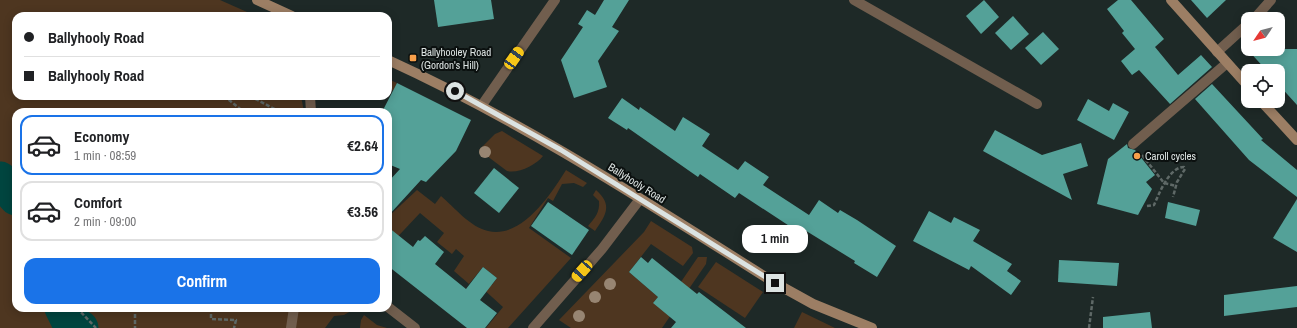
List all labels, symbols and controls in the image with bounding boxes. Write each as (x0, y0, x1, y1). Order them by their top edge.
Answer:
north arrow (1241, 12, 1285, 56)
map controls (1241, 12, 1285, 108)
text: Ballyhooly Road (48, 27, 144, 48)
place label: Ballyhooley Road (Gordon's Hill) (421, 45, 491, 72)
car (502, 45, 526, 71)
marker: Ballyhooley Road (Gordon's Hill) (408, 53, 418, 63)
button: locate (1241, 64, 1285, 108)
text: Ballyhooly Road (48, 65, 144, 86)
route start (446, 82, 464, 100)
text: Economy (74, 126, 129, 147)
icon: car (26, 127, 62, 163)
text: €2.64 (347, 135, 378, 156)
text: 1 min · 08:59 (74, 147, 136, 164)
place label: Caroll cycles (1145, 149, 1197, 163)
marker: Caroll cycles (1132, 151, 1142, 161)
street label: Ballyhooly Road (606, 160, 668, 206)
text: Comfort (74, 192, 122, 213)
icon: car (26, 193, 62, 229)
text: €3.56 (347, 201, 378, 222)
text: 2 min · 09:00 (74, 213, 136, 230)
callout: 1 min (742, 225, 808, 253)
text: 1 min (761, 230, 789, 247)
button: Confirm (24, 258, 380, 304)
car (570, 258, 594, 284)
route end (766, 274, 784, 292)

